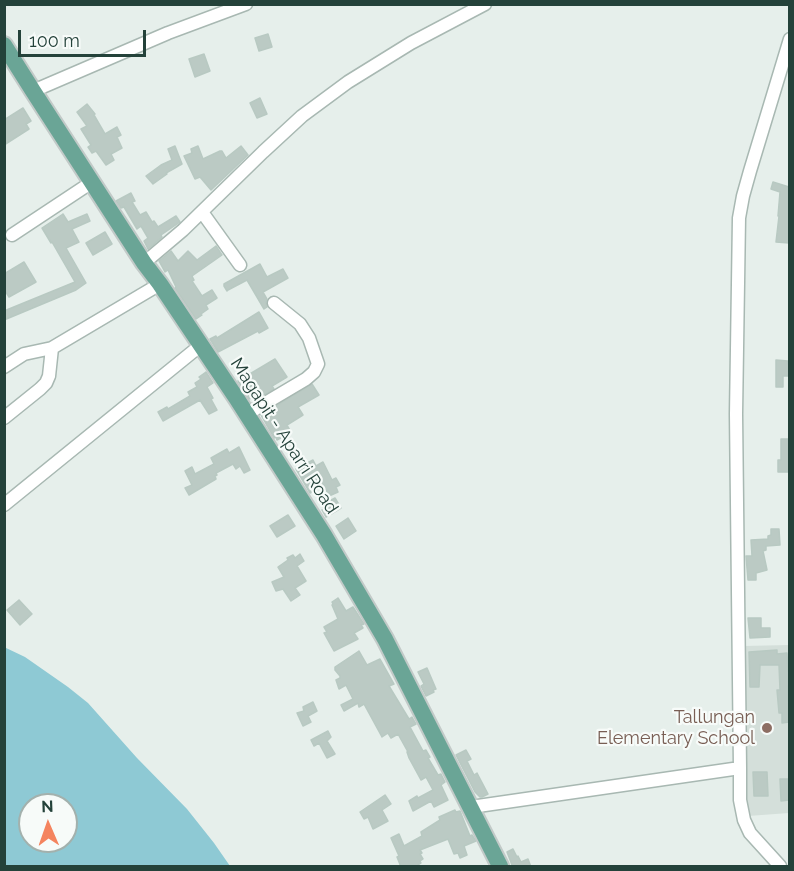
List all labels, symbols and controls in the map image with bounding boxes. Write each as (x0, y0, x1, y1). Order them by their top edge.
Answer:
scale bar (21, 18, 148, 56)
text: 100 m (29, 30, 80, 51)
street label: Magapit - Aparri Road (225, 354, 343, 518)
place label: Tallungan Elementary School (597, 707, 755, 750)
marker: Tallungan Elementary School (760, 721, 774, 735)
north arrow (18, 793, 78, 853)
text: N (41, 797, 54, 816)

